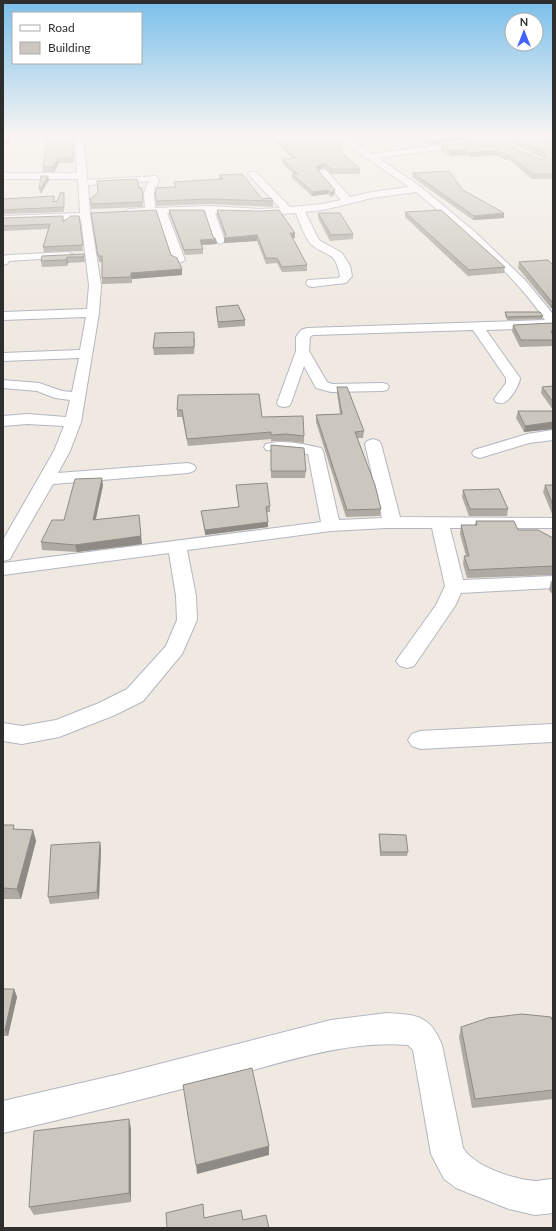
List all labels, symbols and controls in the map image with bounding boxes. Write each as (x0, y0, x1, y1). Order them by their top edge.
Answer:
legend (12, 12, 142, 64)
north arrow (504, 12, 544, 52)
text: N (520, 15, 528, 28)
text: Road (48, 20, 75, 35)
text: Building (48, 40, 91, 55)

